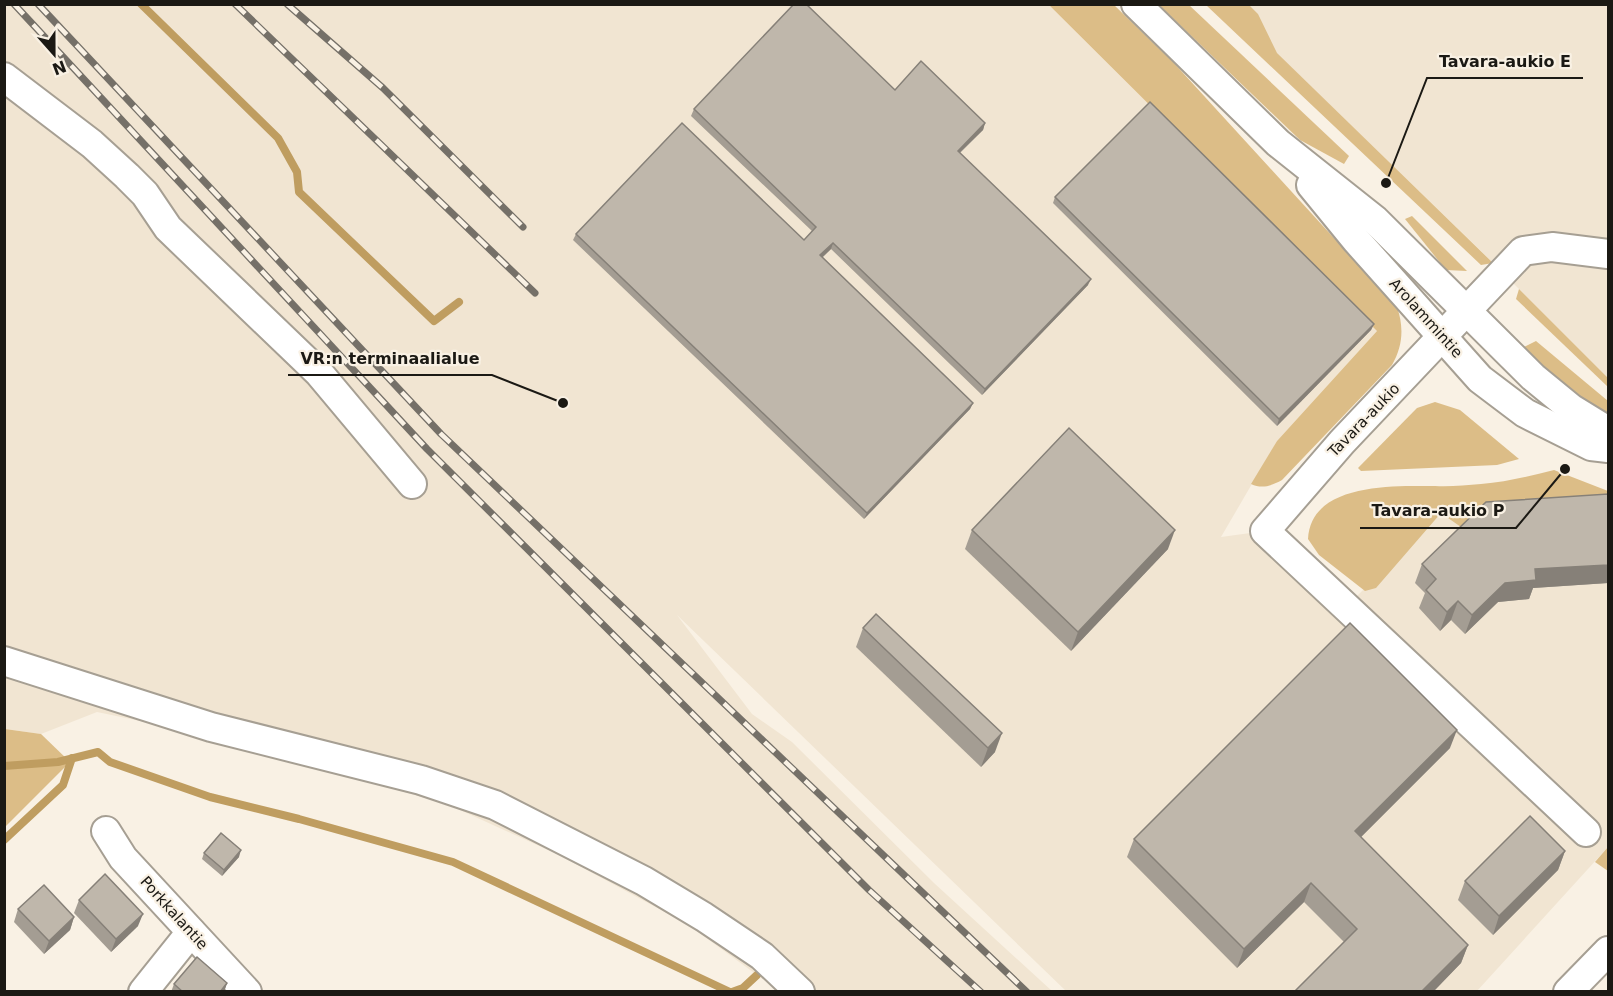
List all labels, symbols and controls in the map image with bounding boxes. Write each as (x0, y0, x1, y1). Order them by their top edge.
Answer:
north arrow (24, 24, 84, 84)
callout: Tavara-aukio E (1427, 44, 1583, 78)
text: Tavara-aukio E (1439, 52, 1571, 71)
text: N (50, 56, 69, 79)
street label: Arolammintie (1386, 275, 1466, 361)
callout: VR:n terminaalialue (288, 341, 492, 375)
text: VR:n terminaalialue (300, 349, 480, 368)
street label: Tavara-aukio (1324, 379, 1404, 461)
callout: Tavara-aukio P (1360, 494, 1516, 528)
text: Tavara-aukio P (1372, 501, 1505, 520)
street label: Porkkalantie (136, 873, 212, 953)

